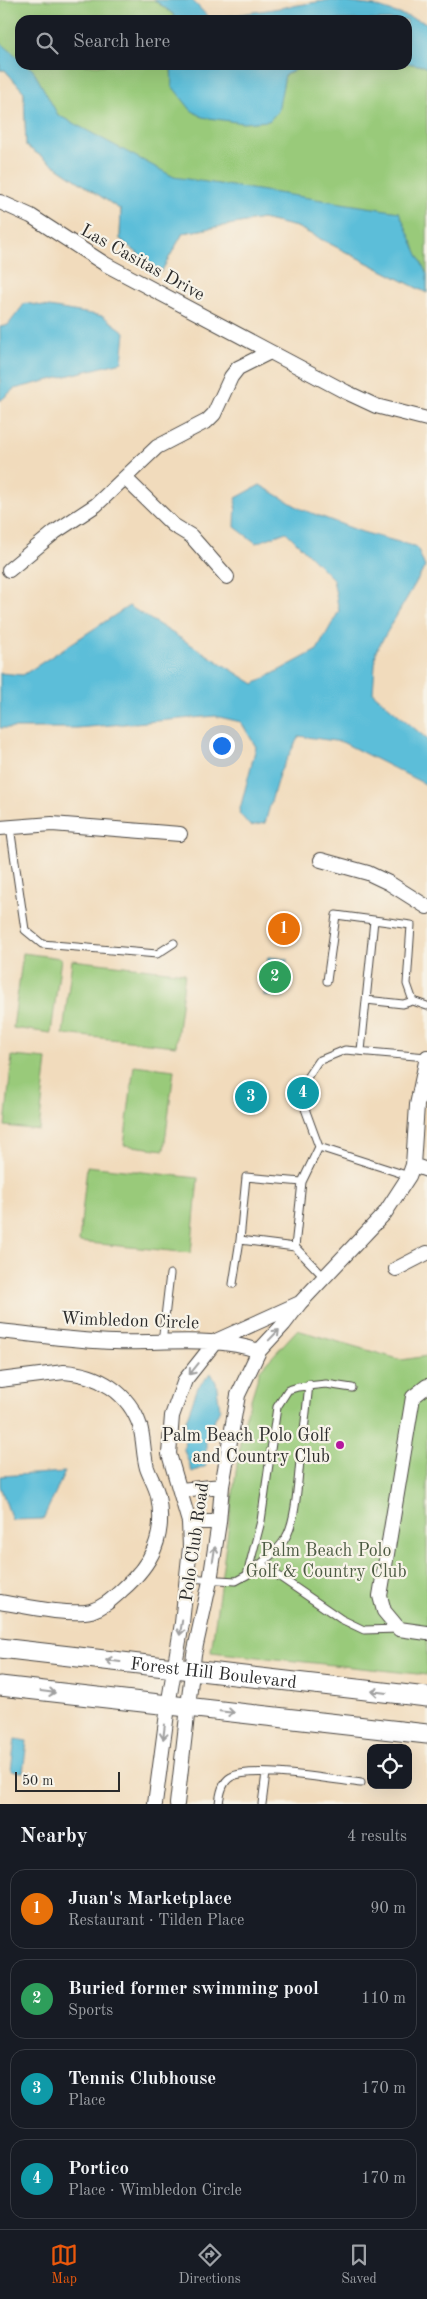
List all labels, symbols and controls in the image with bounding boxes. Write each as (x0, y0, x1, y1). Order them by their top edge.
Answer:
search box (15, 15, 412, 70)
icon: search (33, 29, 61, 57)
text: Search here (73, 33, 170, 52)
street label: Las Casitas Drive (77, 221, 208, 304)
your location (209, 733, 235, 759)
pin: 1 (268, 910, 300, 948)
pin: 2 (259, 958, 291, 996)
pin: 4 (287, 1074, 319, 1112)
pin: 3 (235, 1078, 267, 1116)
street label: Wimbledon Circle (61, 1310, 199, 1332)
one-way arrow (268, 1328, 280, 1341)
one-way arrow (188, 1362, 199, 1375)
place label: Palm Beach Polo Golf and Country Club (161, 1427, 331, 1466)
marker: Palm Beach Polo Golf and Country Club (334, 1439, 346, 1451)
street label: Polo Club Road (178, 1481, 212, 1603)
park label: Palm Beach Polo Golf & Country Club (245, 1542, 407, 1581)
one-way arrow (209, 1547, 219, 1563)
one-way arrow (175, 1619, 185, 1635)
street label: Forest Hill Boulevard (129, 1655, 298, 1692)
one-way arrow (105, 1656, 121, 1666)
one-way arrow (40, 1687, 56, 1697)
one-way arrow (371, 1687, 387, 1697)
one-way arrow (219, 1707, 235, 1717)
one-way arrow (159, 1724, 169, 1740)
map controls (367, 1744, 412, 1789)
button: locate (367, 1744, 412, 1789)
scale bar (15, 1769, 120, 1792)
text: 50 m (22, 1774, 53, 1788)
text: Nearby (20, 1826, 88, 1847)
text: 4 results (347, 1829, 407, 1845)
text: Juan's Marketplace (68, 1890, 232, 1909)
text: 1 (32, 1901, 42, 1917)
text: 90 m (370, 1901, 406, 1917)
text: Restaurant · Tilden Place (68, 1913, 244, 1929)
text: Buried former swimming pool (68, 1980, 319, 1999)
text: 2 (32, 1991, 42, 2007)
text: 110 m (361, 1991, 406, 2007)
text: Sports (68, 2003, 113, 2019)
text: Tennis Clubhouse (68, 2070, 216, 2089)
text: 3 (32, 2081, 42, 2097)
text: 170 m (361, 2081, 406, 2097)
text: Place (68, 2093, 105, 2109)
text: Portico (68, 2160, 129, 2179)
text: 4 (32, 2171, 42, 2187)
text: 170 m (361, 2171, 406, 2187)
text: Place · Wimbledon Circle (68, 2183, 242, 2199)
tab: Map (50, 2241, 78, 2288)
tab: Directions (179, 2241, 241, 2288)
tab: Saved (341, 2241, 377, 2288)

